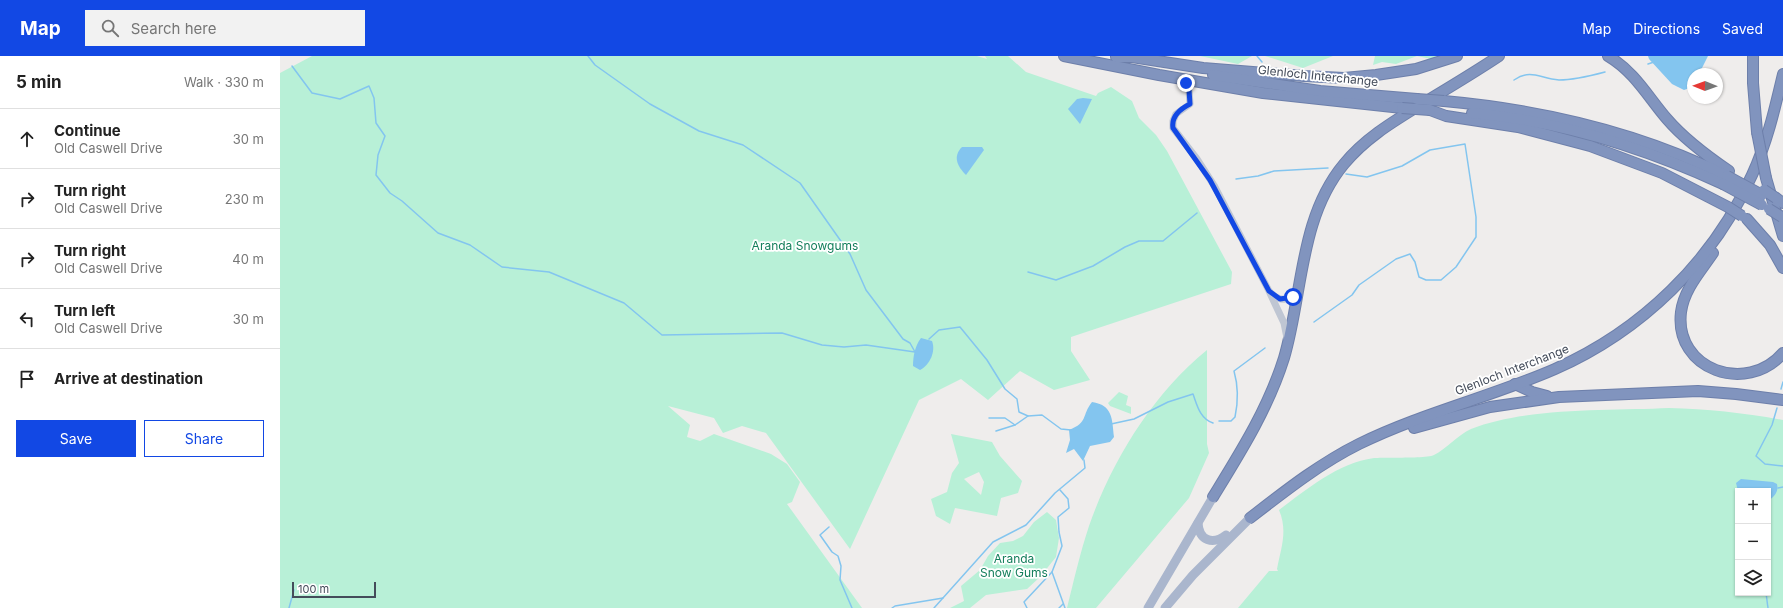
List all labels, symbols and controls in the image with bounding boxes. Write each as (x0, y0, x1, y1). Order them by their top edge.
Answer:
search box (85, 10, 365, 46)
text: Map (20, 17, 61, 40)
icon: search (99, 17, 121, 39)
text: Search here (131, 19, 216, 38)
text: Map (1582, 20, 1611, 37)
text: Directions (1633, 20, 1700, 37)
text: Saved (1722, 20, 1763, 37)
street label: Glenloch Interchange (1257, 62, 1379, 89)
north arrow (1687, 68, 1723, 104)
text: 5 min (16, 72, 62, 92)
text: Walk · 330 m (184, 74, 264, 90)
route end (1177, 74, 1195, 92)
text: Continue (54, 121, 121, 140)
icon: ahead (16, 128, 38, 150)
text: 30 m (233, 131, 264, 147)
text: Old Caswell Drive (54, 140, 163, 156)
text: Turn right (54, 181, 126, 200)
icon: right (16, 188, 38, 210)
text: 230 m (225, 191, 264, 207)
text: Old Caswell Drive (54, 200, 163, 216)
park label: Aranda Snowgums (752, 238, 858, 253)
text: Turn right (54, 241, 126, 260)
icon: right (16, 248, 38, 270)
text: 40 m (232, 251, 264, 267)
text: Old Caswell Drive (54, 260, 163, 276)
route start (1284, 288, 1302, 306)
text: Turn left (54, 301, 115, 320)
icon: left (16, 308, 38, 330)
text: 30 m (233, 311, 264, 327)
text: Old Caswell Drive (54, 320, 163, 336)
street label: Glenloch Interchange (1453, 341, 1571, 398)
icon: arrive (16, 368, 38, 390)
text: Arrive at destination (54, 369, 203, 388)
button: Save (16, 420, 136, 457)
button: Share (144, 420, 264, 457)
map controls (1735, 488, 1771, 596)
button: + (1735, 488, 1771, 524)
button: − (1735, 524, 1771, 560)
park label: Aranda Snow Gums (980, 551, 1048, 580)
button: layers (1735, 560, 1771, 596)
scale bar (292, 580, 376, 599)
text: 100 m (298, 582, 329, 596)

